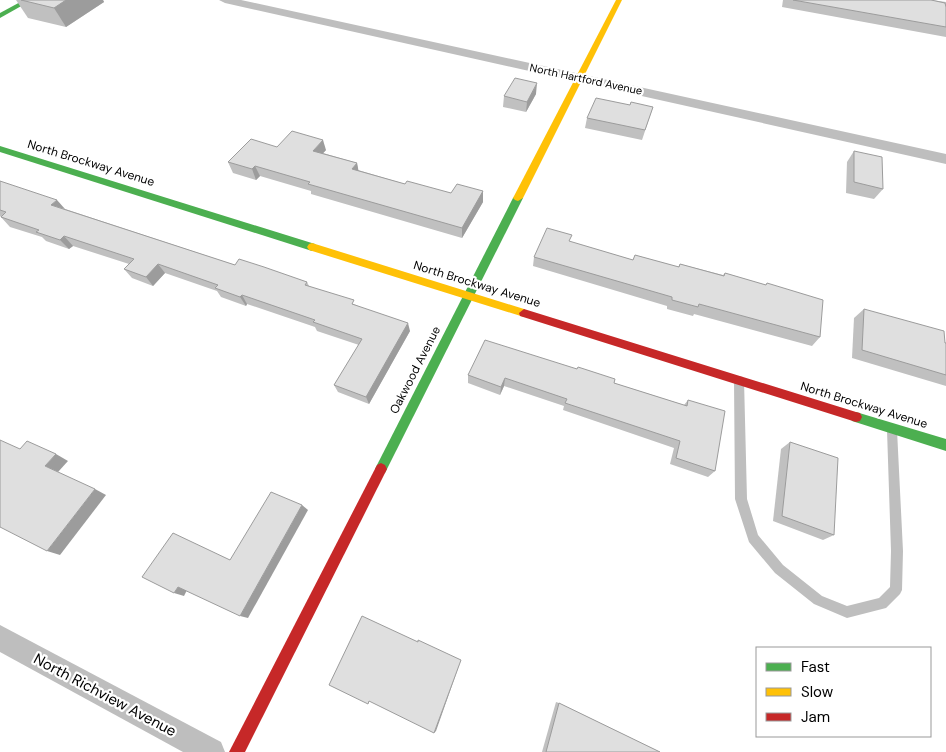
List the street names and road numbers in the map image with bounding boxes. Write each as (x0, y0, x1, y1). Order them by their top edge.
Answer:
street label: North Hartford Avenue (528, 60, 644, 98)
street label: North Brockway Avenue (26, 136, 157, 190)
street label: North Brockway Avenue (412, 257, 543, 311)
street label: Oakwood Avenue (386, 323, 444, 417)
street label: North Brockway Avenue (799, 378, 930, 432)
street label: North Richview Avenue (30, 649, 180, 741)

